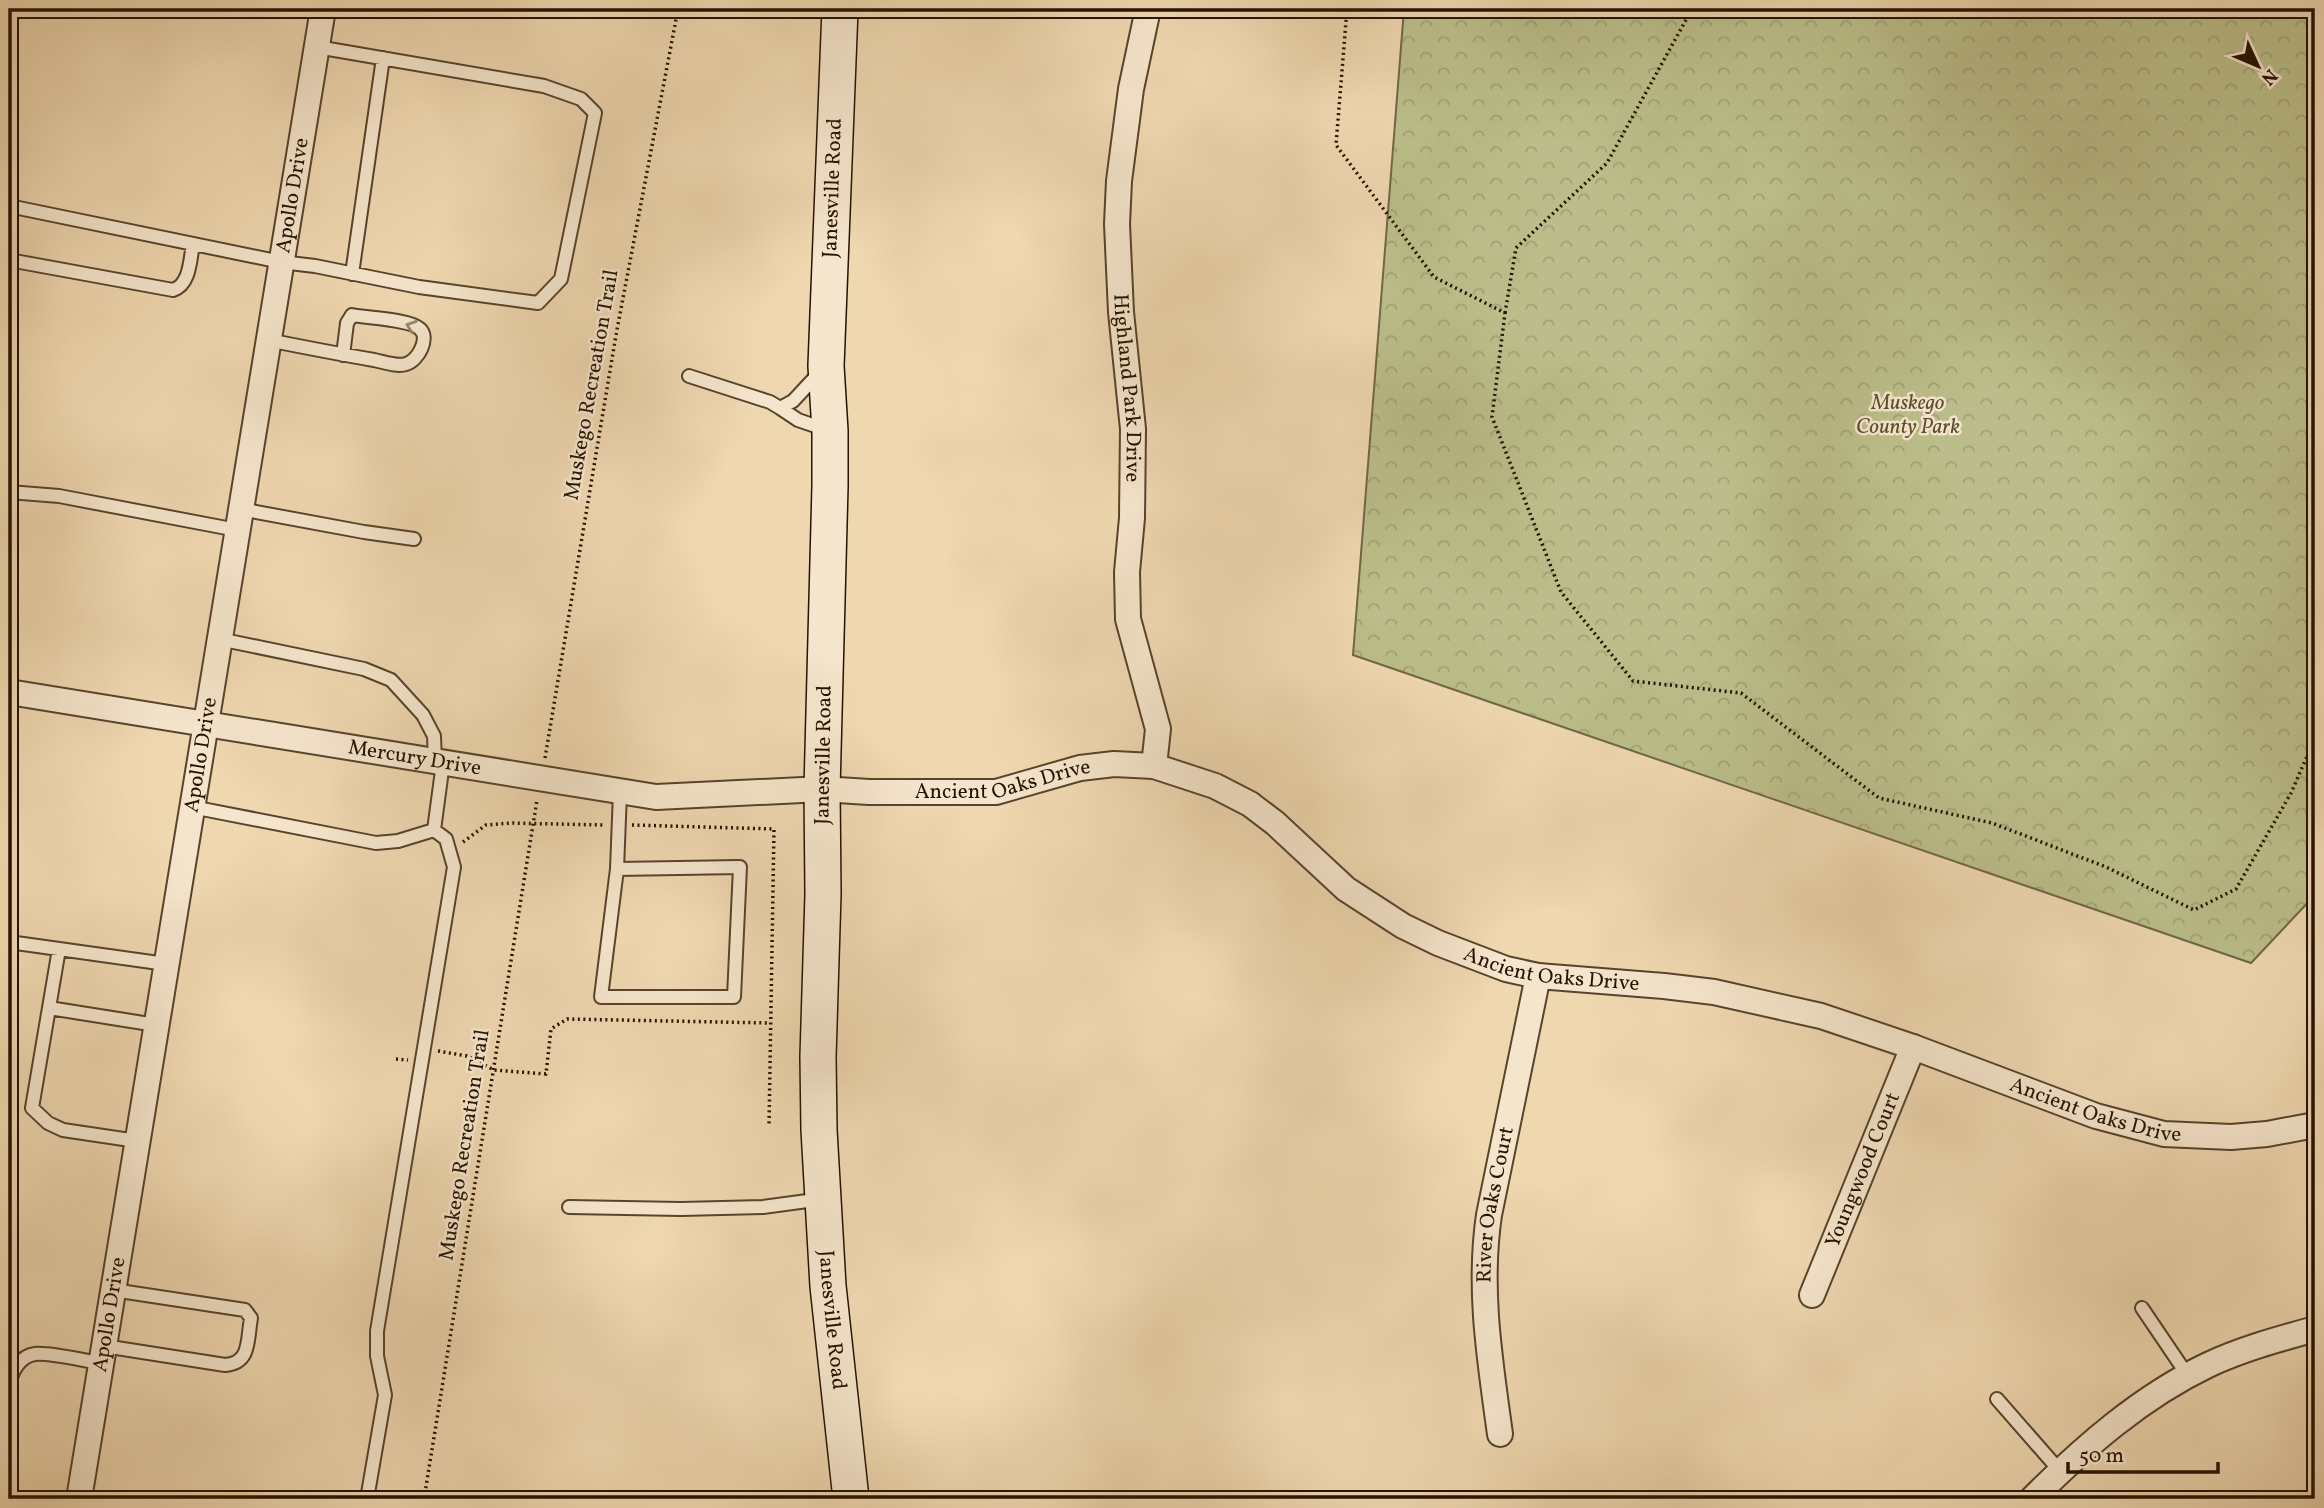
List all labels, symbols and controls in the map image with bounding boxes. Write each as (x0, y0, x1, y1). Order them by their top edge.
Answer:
north arrow (2222, 32, 2292, 102)
text: N (2255, 62, 2283, 91)
street label: Janesville Road (816, 118, 850, 258)
street label: Apollo Drive (269, 136, 316, 255)
street label: Muskego Recreation Trail (557, 267, 627, 503)
street label: Highland Park Drive (1106, 293, 1148, 483)
one-way arrow (405, 320, 417, 334)
park label: Muskego County Park (1856, 389, 1960, 442)
street label: Janesville Road (808, 685, 840, 825)
street label: Apollo Drive (177, 695, 225, 815)
street label: Mercury Drive (346, 733, 483, 783)
street label: Ancient Oaks Drive (915, 752, 1092, 807)
street label: Ancient Oaks Drive (1459, 940, 1641, 999)
street label: Muskego Recreation Trail (432, 1027, 498, 1263)
street label: Ancient Oaks Drive (2005, 1070, 2182, 1149)
street label: Youngwood Court (1818, 1088, 1907, 1252)
street label: River Oaks Court (1470, 1124, 1521, 1283)
street label: Janesville Road (811, 1249, 854, 1391)
street label: Apollo Drive (86, 1255, 133, 1374)
scale bar (2068, 1431, 2219, 1475)
text: 50 m (2079, 1442, 2124, 1471)

